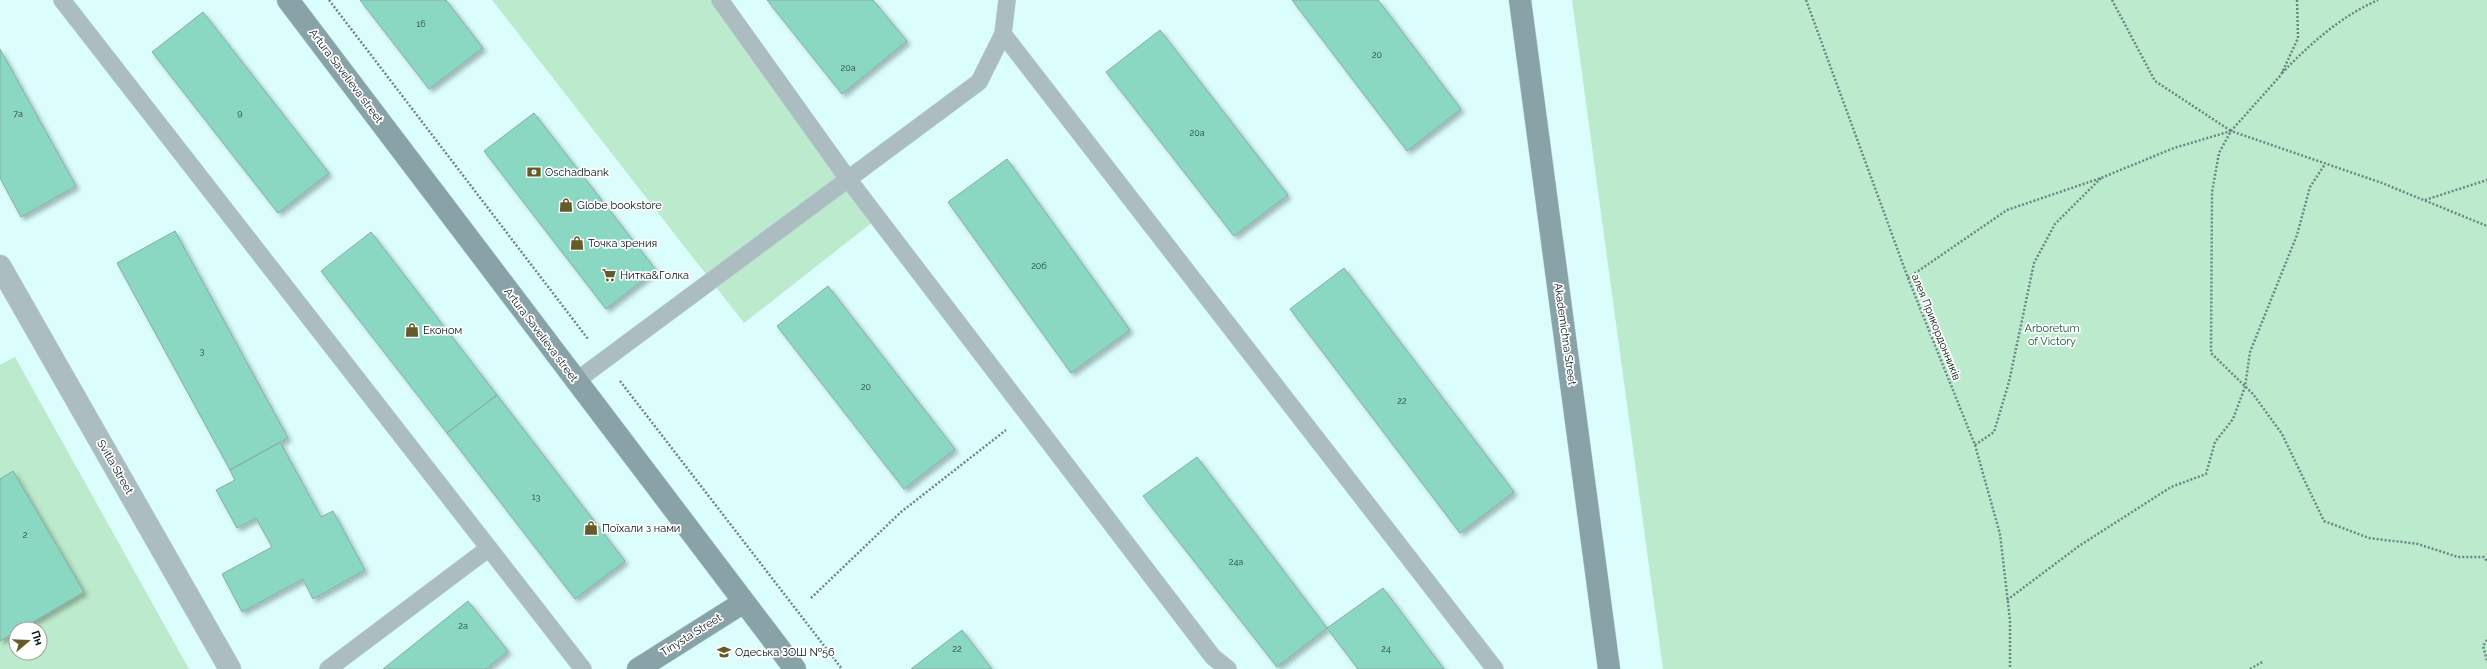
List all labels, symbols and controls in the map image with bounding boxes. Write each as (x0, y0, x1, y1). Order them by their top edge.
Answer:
house number: 16 (416, 19, 426, 29)
street label: Artura Savelieva street (306, 26, 386, 126)
house number: 20 (1372, 50, 1383, 60)
house number: 20а (840, 63, 856, 73)
house number: 9 (237, 108, 243, 118)
house number: 7а (13, 109, 23, 119)
house number: 20а (1189, 128, 1205, 138)
bank icon: Oschadbank (526, 164, 542, 180)
place label: Oschadbank (545, 166, 609, 179)
shop icon: Globe bookstore (558, 197, 574, 213)
place label: Globe bookstore (577, 199, 662, 212)
shop icon: Точка зрения (569, 235, 585, 251)
place label: Точка зрения (588, 237, 657, 250)
house number: 20б (1031, 261, 1047, 271)
supermarket icon: Нитка&Голка (601, 267, 617, 283)
place label: Нитка&Голка (620, 269, 689, 282)
street label: алея Прикордонників (1909, 272, 1963, 382)
street label: Akademichna Street (1551, 282, 1579, 386)
street label: Artura Savelieva street (501, 285, 581, 385)
shop icon: Економ (404, 322, 420, 338)
park label: Arboretum of Victory (2024, 322, 2080, 348)
place label: Економ (423, 324, 462, 337)
house number: 3 (200, 346, 205, 356)
house number: 20 (861, 382, 872, 392)
house number: 22 (1397, 396, 1407, 406)
street label: Svitla Street (94, 437, 136, 497)
house number: 13 (532, 492, 541, 502)
shop icon: Поїхали з нами (583, 520, 599, 536)
place label: Поїхали з нами (602, 522, 680, 535)
house number: 2 (23, 530, 28, 540)
house number: 24а (1229, 557, 1243, 567)
street label: Tinysta Street (658, 611, 724, 659)
north arrow (8, 621, 48, 661)
house number: 2а (458, 621, 468, 631)
text: Пн (28, 629, 46, 647)
school or university icon: Одеська ЗОШ №56 (716, 644, 732, 660)
house number: 22 (952, 644, 962, 654)
house number: 24 (1381, 644, 1391, 654)
place label: Одеська ЗОШ №56 (735, 646, 835, 659)

